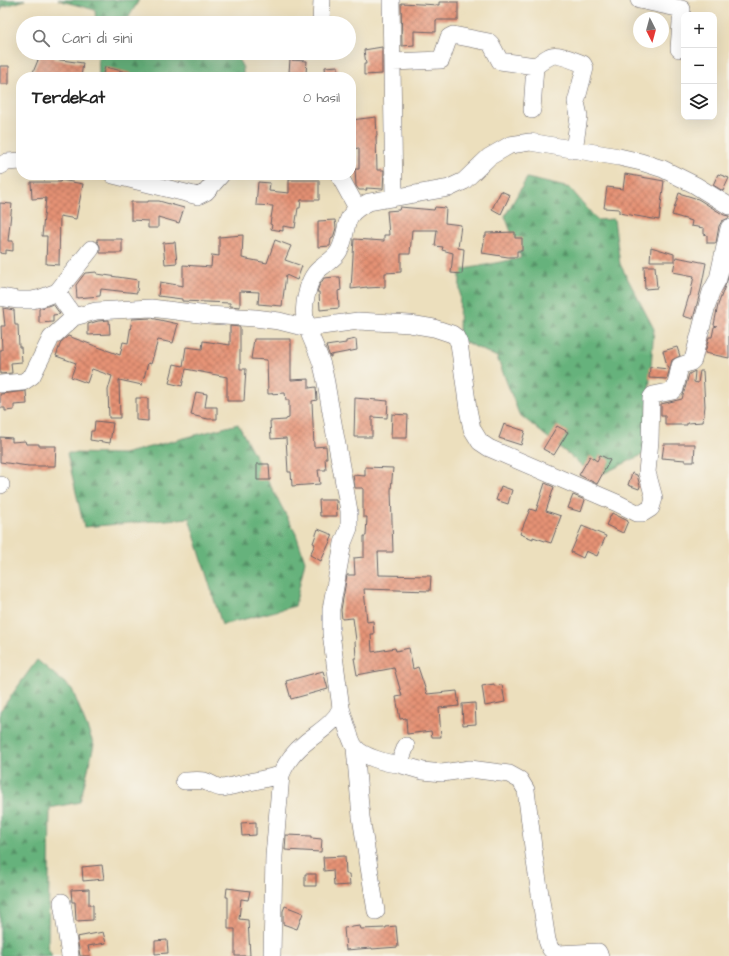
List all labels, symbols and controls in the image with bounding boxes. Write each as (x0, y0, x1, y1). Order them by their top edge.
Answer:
north arrow (633, 12, 669, 48)
map controls (681, 12, 717, 120)
button: + (681, 12, 717, 48)
search box (16, 16, 356, 60)
icon: search (30, 27, 52, 49)
text: Cari di sini (62, 28, 132, 49)
button: − (681, 48, 717, 84)
button: layers (681, 84, 717, 120)
text: Terdekat (32, 86, 105, 110)
text: 0 hasil (303, 89, 340, 107)

